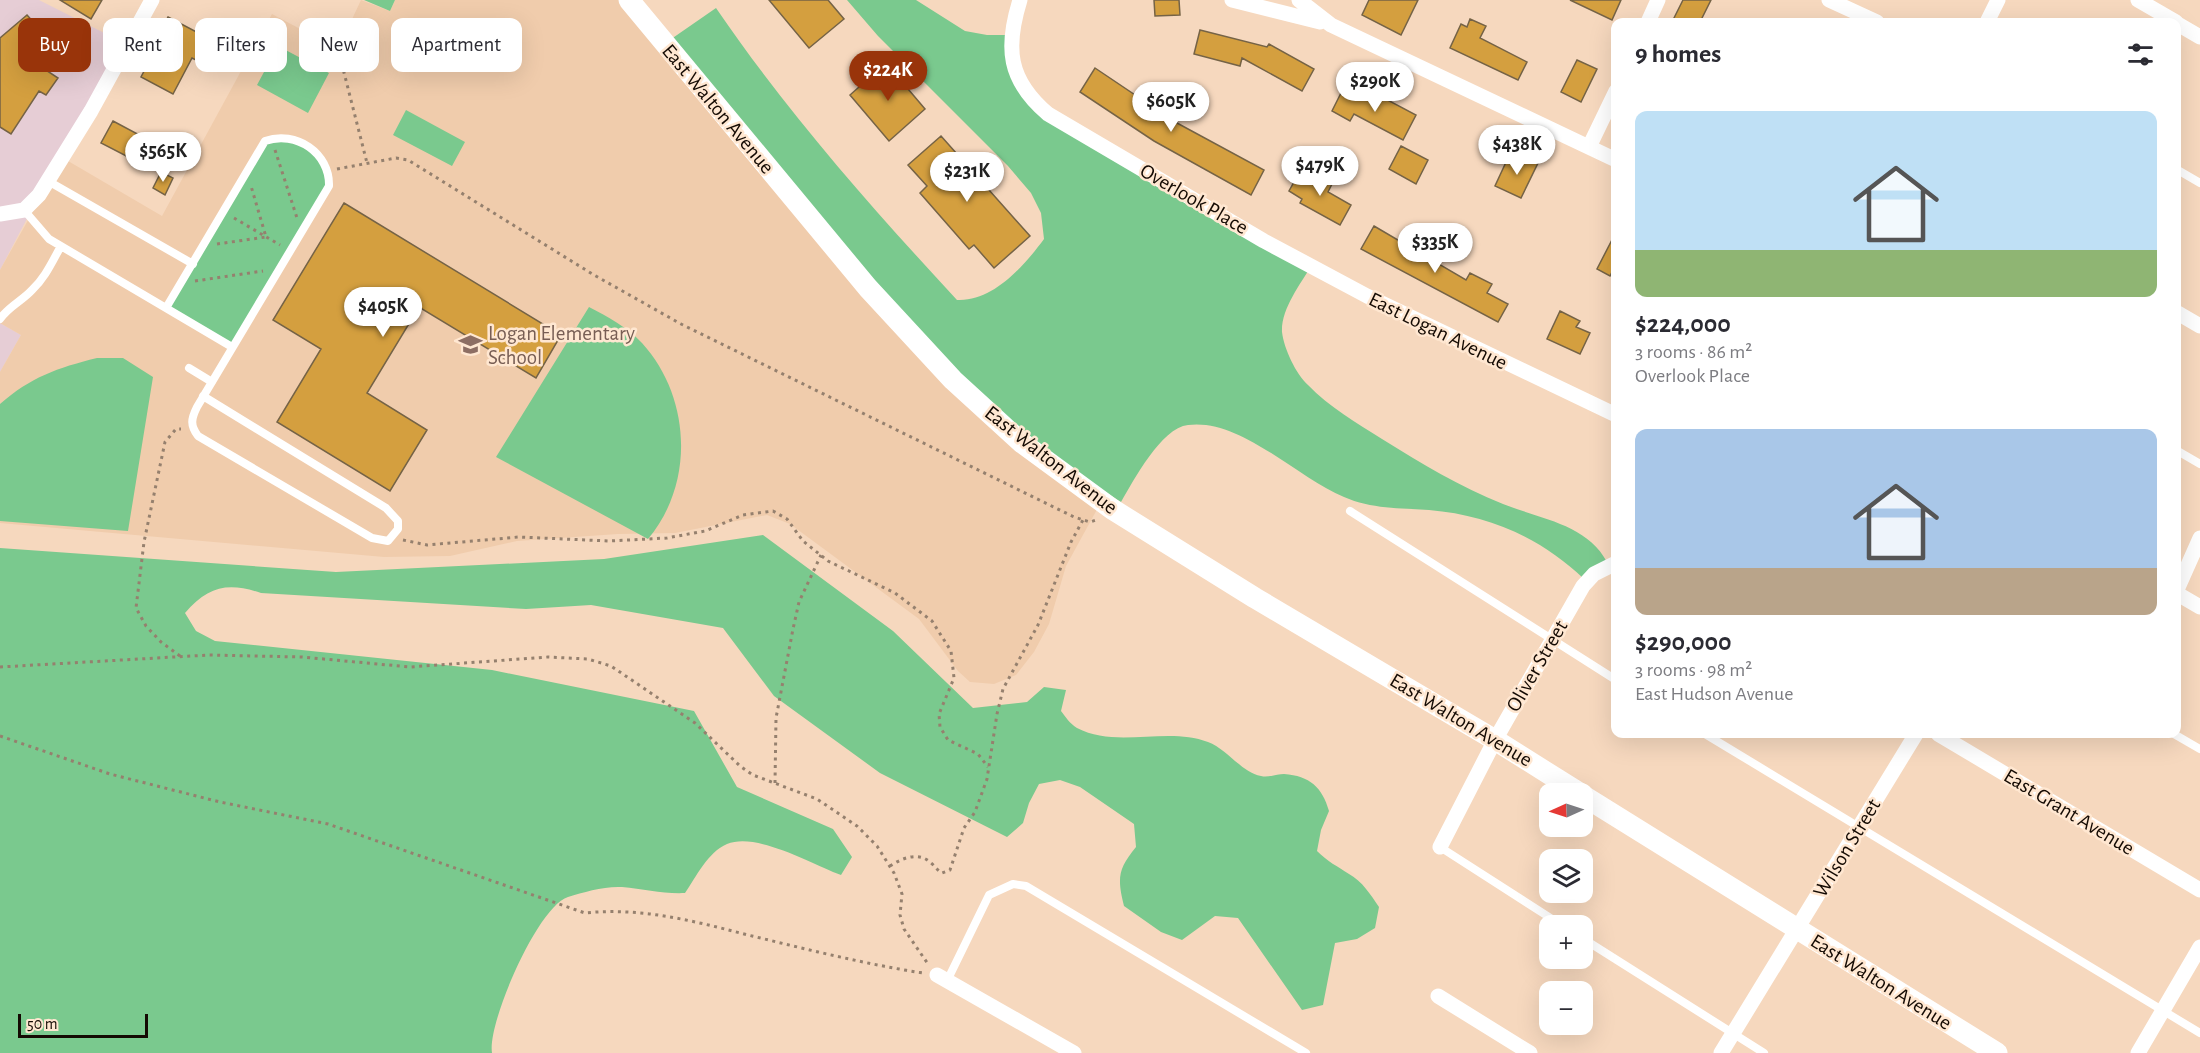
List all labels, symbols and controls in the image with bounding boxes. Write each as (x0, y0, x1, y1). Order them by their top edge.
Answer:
chip: Buy (18, 18, 91, 72)
chip: Rent (103, 18, 183, 72)
chip: Filters (195, 18, 287, 72)
chip: New (299, 18, 379, 72)
chip: Apartment (391, 18, 522, 72)
icon: filters (2124, 38, 2157, 71)
street label: East Walton Avenue (658, 40, 778, 178)
text: 9 homes (1635, 41, 1721, 67)
pin: $224K (846, 51, 930, 102)
text: $224K (863, 60, 913, 80)
pin: $290K (1333, 62, 1417, 113)
text: $290K (1350, 71, 1400, 91)
pin: $605K (1129, 82, 1213, 133)
text: $605K (1146, 91, 1196, 111)
pin: $438K (1475, 125, 1559, 176)
pin: $565K (121, 132, 205, 183)
text: $438K (1492, 134, 1542, 154)
text: $565K (139, 141, 187, 161)
pin: $479K (1278, 146, 1362, 197)
icon: home (1842, 150, 1950, 258)
pin: $231K (925, 152, 1009, 203)
text: $479K (1295, 155, 1345, 175)
street label: Overlook Place (1136, 160, 1252, 238)
text: $231K (944, 161, 990, 181)
pin: $335K (1393, 223, 1477, 274)
text: $335K (1412, 232, 1458, 252)
pin: $405K (341, 287, 425, 338)
street label: East Logan Avenue (1366, 288, 1510, 374)
text: $405K (358, 296, 408, 316)
text: $224,000 (1635, 311, 1731, 337)
place label: Logan Elementary School (488, 323, 635, 368)
school or university icon: Logan Elementary School (457, 332, 483, 358)
text: 3 rooms · 86 m² (1635, 342, 1752, 362)
text: Overlook Place (1635, 366, 1750, 386)
street label: East Walton Avenue (981, 402, 1121, 518)
icon: home (1842, 468, 1950, 576)
street label: Oliver Street (1503, 617, 1572, 715)
text: $290,000 (1635, 629, 1732, 655)
text: 3 rooms · 98 m² (1635, 660, 1752, 680)
street label: East Walton Avenue (1386, 669, 1536, 771)
text: East Hudson Avenue (1635, 684, 1794, 704)
street label: East Grant Avenue (2000, 765, 2138, 859)
north arrow (1539, 783, 1593, 837)
map controls (1539, 783, 1593, 1035)
street label: Wilson Street (1810, 795, 1885, 901)
button: layers (1539, 849, 1593, 903)
button: + (1539, 915, 1593, 969)
street label: East Walton Avenue (1807, 930, 1955, 1034)
button: − (1539, 981, 1593, 1035)
scale bar (18, 1011, 148, 1038)
text: 50 m (27, 1016, 58, 1032)

